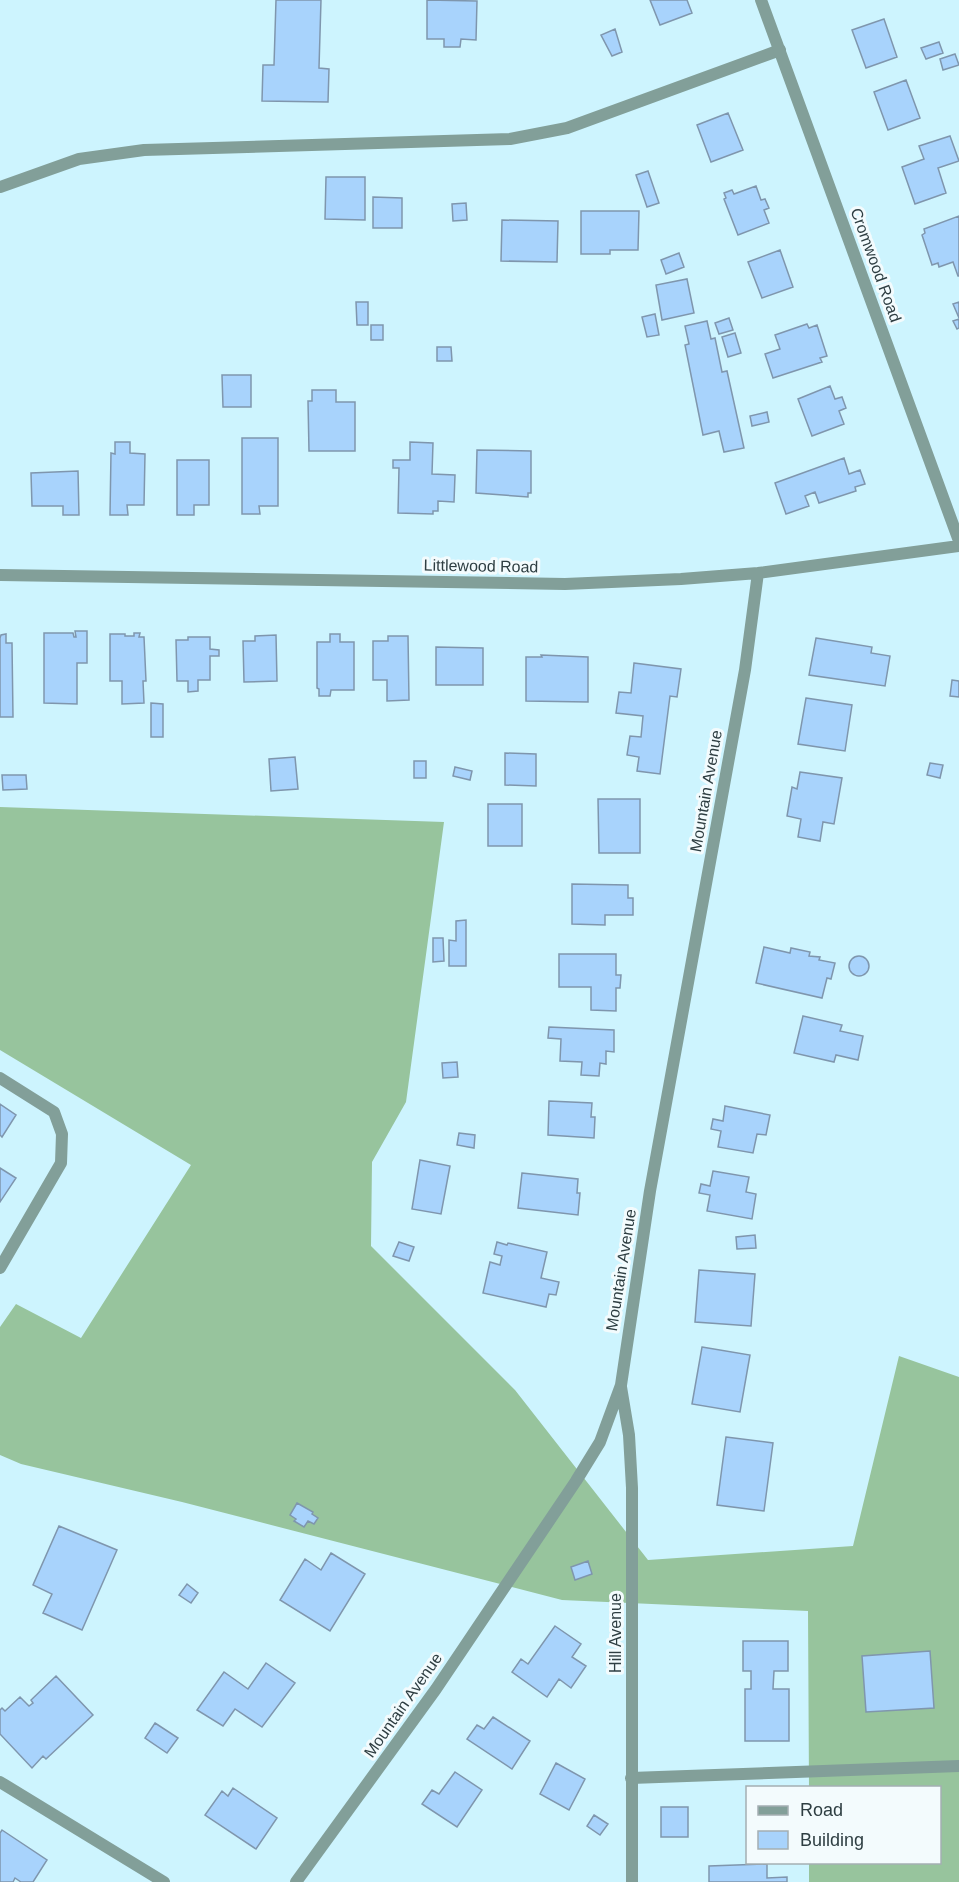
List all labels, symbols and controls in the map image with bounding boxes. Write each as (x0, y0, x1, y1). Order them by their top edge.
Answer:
street label: Cromwood Road (847, 206, 905, 324)
street label: Littlewood Road (423, 556, 539, 576)
street label: Mountain Avenue (687, 729, 725, 853)
street label: Mountain Avenue (603, 1208, 639, 1332)
street label: Hill Avenue (607, 1593, 624, 1673)
street label: Mountain Avenue (361, 1650, 445, 1760)
legend (746, 1786, 941, 1864)
text: Road (800, 1800, 843, 1820)
text: Building (800, 1830, 864, 1850)

